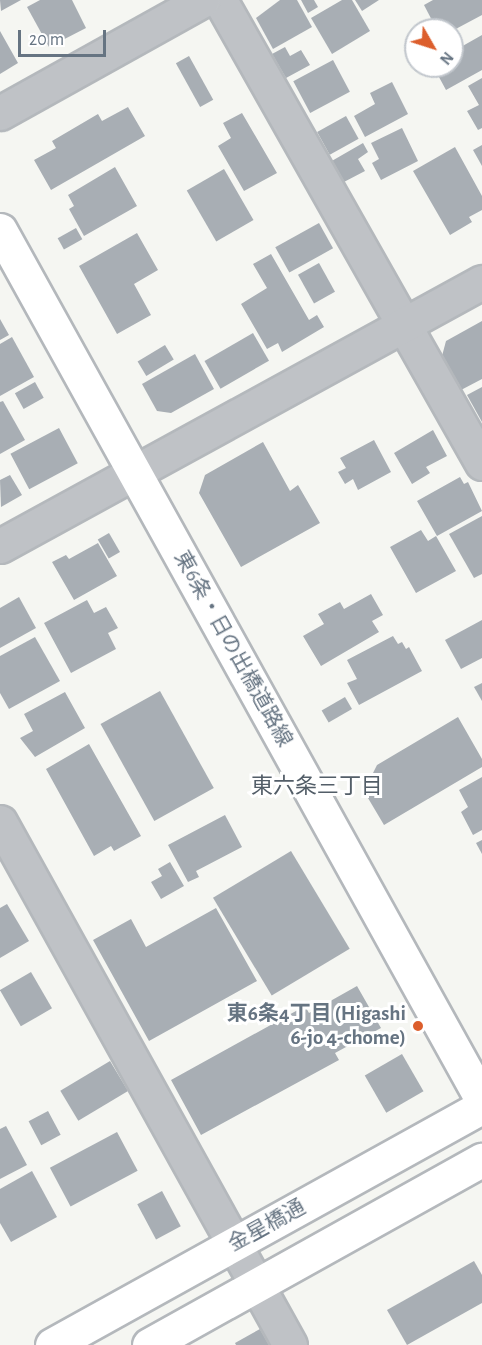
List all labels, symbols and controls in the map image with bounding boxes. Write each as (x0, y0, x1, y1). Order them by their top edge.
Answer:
scale bar (21, 18, 110, 56)
north arrow (404, 18, 464, 78)
text: 20 m (29, 31, 64, 49)
text: N (437, 49, 456, 67)
street label: 東6条・日の出橋道路線 (169, 547, 297, 751)
district label: 東六条三丁目 (251, 774, 383, 800)
place label: 東6条4丁目 (Higashi 6-jo 4-chome) (227, 1001, 406, 1051)
marker: 東6条4丁目 (Higashi 6-jo 4-chome) (411, 1019, 425, 1033)
street label: 金星橋通 (224, 1195, 310, 1257)

